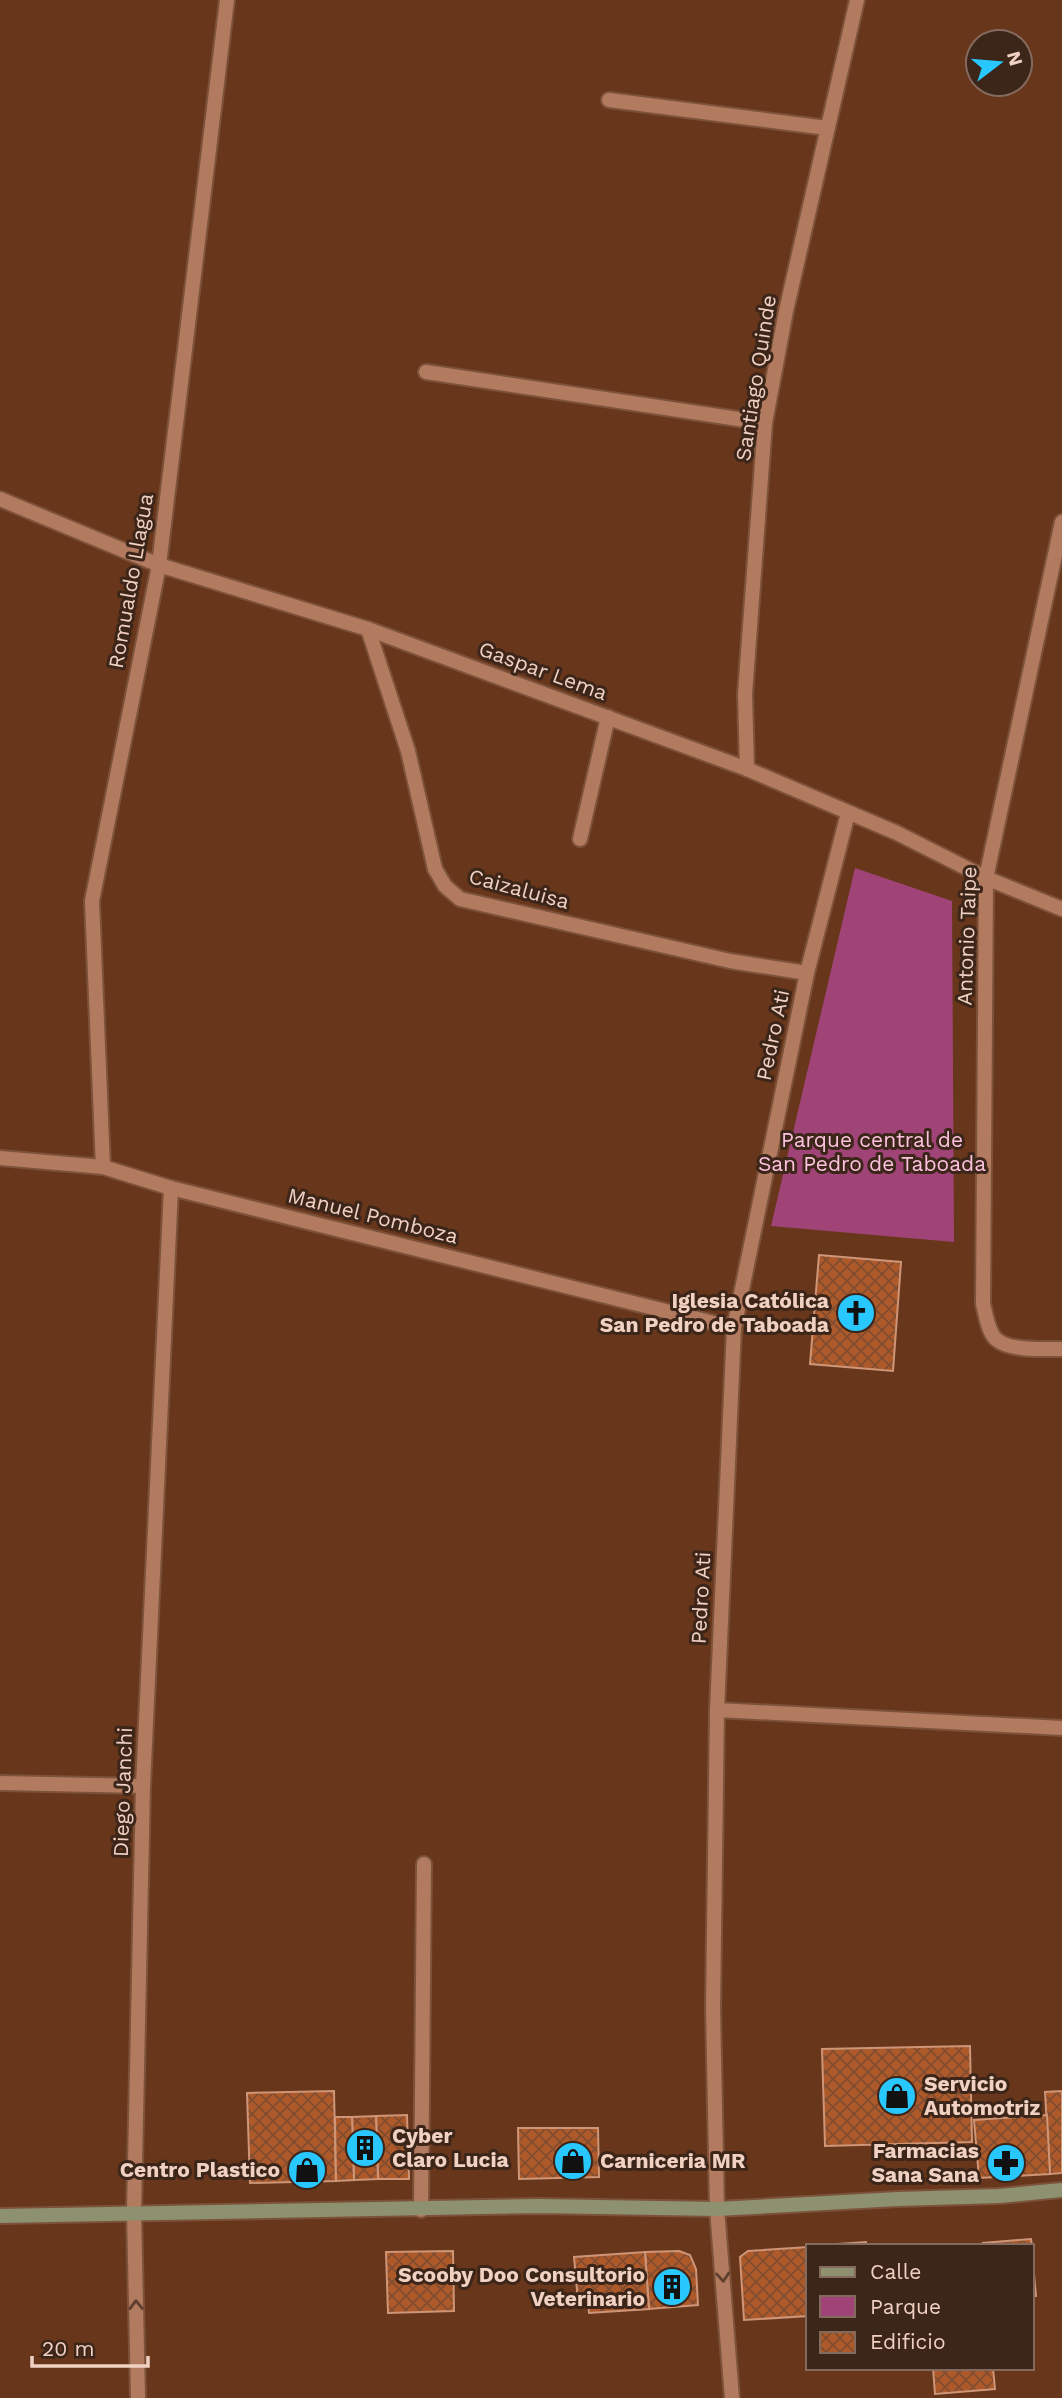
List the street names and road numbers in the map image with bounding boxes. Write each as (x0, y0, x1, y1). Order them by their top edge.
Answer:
street label: Santiago Quinde (730, 293, 781, 463)
street label: Romualdo Llagua (103, 491, 158, 670)
street label: Gaspar Lema (476, 636, 611, 705)
street label: Caizaluisa (466, 863, 572, 914)
street label: Antonio Taipe (952, 866, 981, 1006)
street label: Pedro Ati (751, 987, 794, 1083)
street label: Manuel Pomboza (285, 1182, 461, 1249)
street label: Pedro Ati (686, 1551, 715, 1645)
street label: Diego Janchi (108, 1727, 137, 1857)

